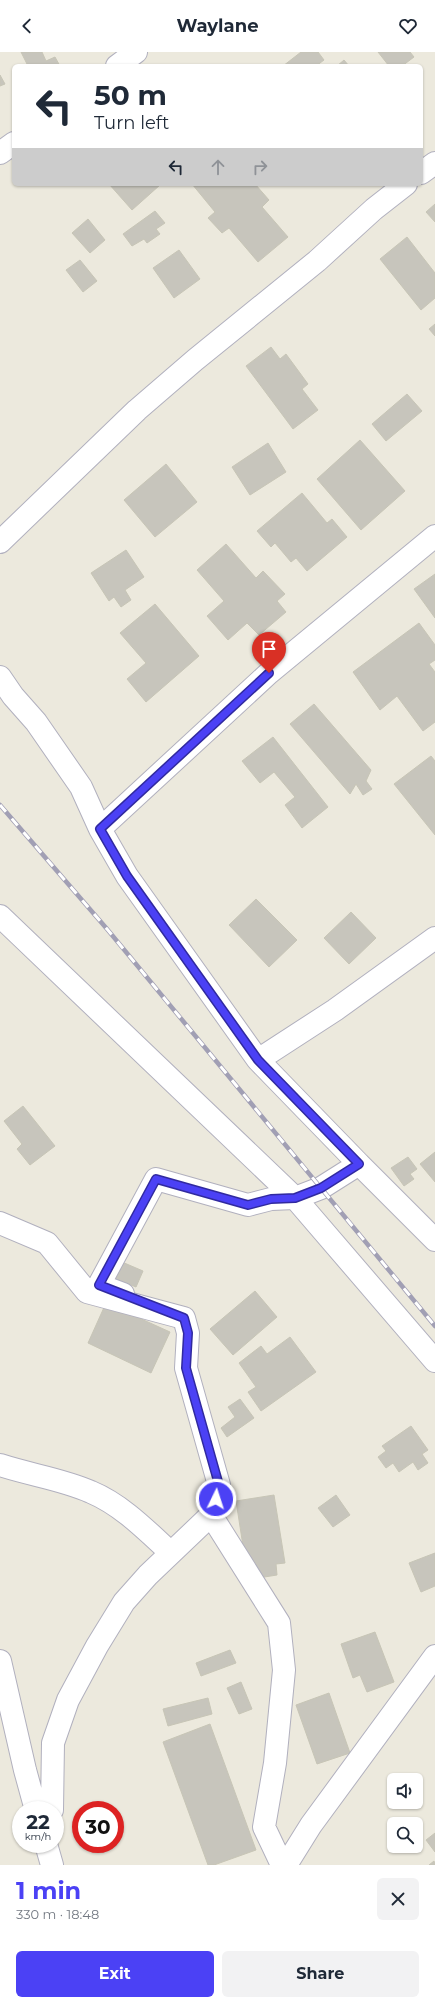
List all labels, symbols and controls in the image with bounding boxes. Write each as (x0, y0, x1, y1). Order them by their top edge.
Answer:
icon: back (16, 15, 38, 37)
text: Waylane (176, 15, 259, 37)
icon: heart (397, 15, 419, 37)
text: 50 m (94, 78, 167, 112)
icon: left (28, 80, 80, 132)
text: Turn left (94, 112, 169, 134)
icon: left (165, 156, 187, 178)
icon: ahead (207, 156, 229, 178)
icon: right (249, 156, 271, 178)
pin (252, 632, 286, 673)
icon: arrive (258, 638, 280, 660)
position arrow (195, 1478, 237, 1520)
map controls (387, 1773, 423, 1853)
button: sound (387, 1773, 423, 1809)
speed limit sign: 30 (72, 1801, 124, 1853)
text: 22 (26, 1810, 50, 1834)
button: search (387, 1817, 423, 1853)
text: km/h (25, 1830, 51, 1843)
text: 1 min (16, 1876, 81, 1905)
button: close (377, 1878, 419, 1920)
text: 330 m · 18:48 (16, 1906, 99, 1922)
button: Exit (16, 1951, 214, 1997)
button: Share (222, 1951, 419, 1997)

